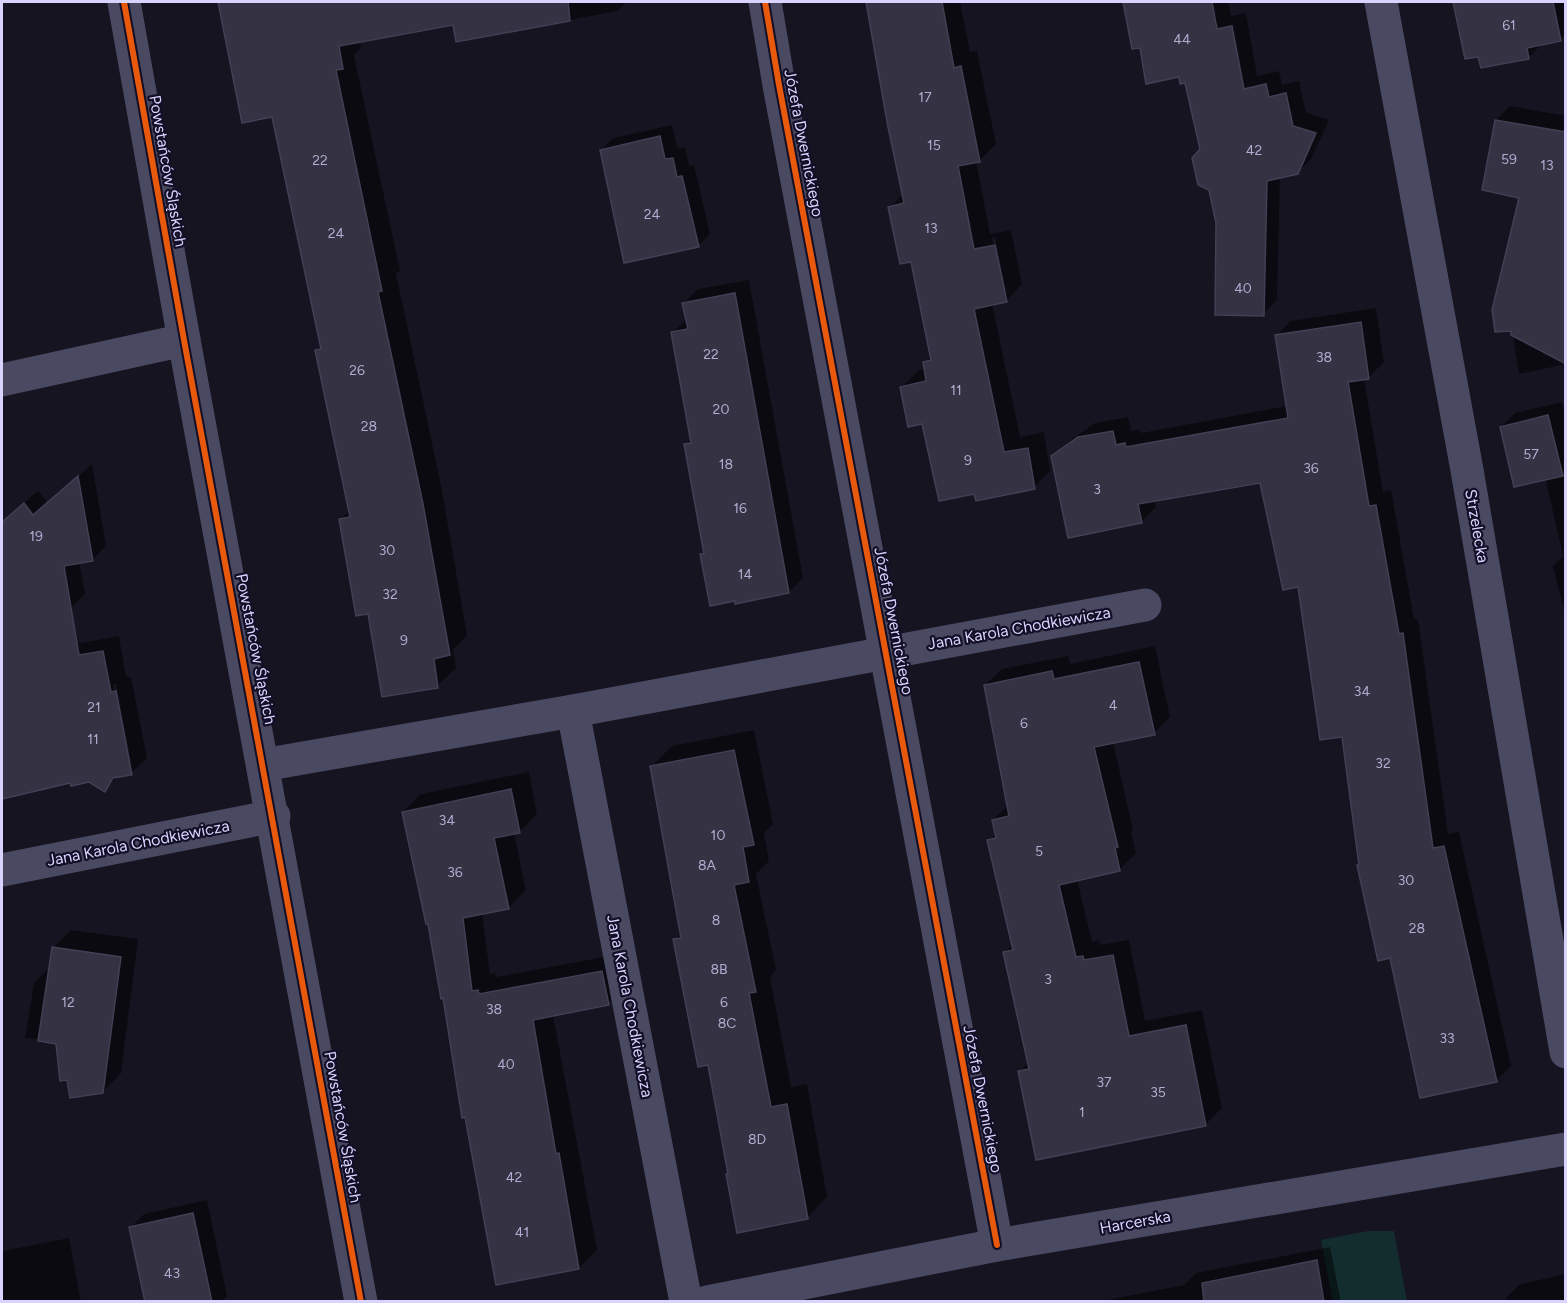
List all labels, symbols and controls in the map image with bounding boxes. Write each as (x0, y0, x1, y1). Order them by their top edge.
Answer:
house number: 61 (1502, 17, 1516, 34)
house number: 44 (1173, 31, 1191, 48)
street label: Józefa Dwernickiego (780, 68, 828, 218)
house number: 17 (918, 89, 932, 106)
street label: Powstańców Śląskich (145, 94, 191, 248)
house number: 15 (927, 137, 941, 154)
house number: 42 (1246, 142, 1262, 159)
house number: 59 (1501, 151, 1517, 168)
house number: 22 (312, 152, 328, 169)
house number: 13 (1540, 157, 1554, 174)
house number: 24 (644, 206, 661, 223)
house number: 13 (924, 220, 938, 237)
house number: 24 (328, 225, 345, 242)
house number: 40 (1234, 280, 1252, 297)
house number: 22 (703, 346, 719, 363)
house number: 38 (1316, 349, 1332, 366)
house number: 26 (349, 362, 365, 379)
house number: 11 (950, 382, 962, 399)
house number: 20 (713, 401, 729, 418)
house number: 28 (361, 418, 377, 435)
house number: 57 (1523, 446, 1539, 463)
house number: 9 (964, 452, 972, 469)
house number: 18 (719, 456, 733, 473)
house number: 36 (1303, 460, 1319, 477)
house number: 3 (1093, 481, 1101, 498)
street label: Strzelecka (1461, 488, 1493, 564)
house number: 16 (733, 500, 747, 517)
house number: 19 (29, 528, 43, 545)
house number: 30 (379, 542, 395, 559)
street label: Józefa Dwernickiego (870, 546, 918, 696)
house number: 14 (738, 566, 753, 583)
street label: Powstańców Śląskich (232, 572, 280, 726)
house number: 32 (382, 586, 398, 603)
street label: Jana Karola Chodkiewicza (926, 603, 1112, 653)
house number: 9 (400, 632, 408, 649)
house number: 34 (1354, 683, 1370, 700)
house number: 4 (1109, 697, 1118, 714)
house number: 21 (87, 699, 101, 716)
house number: 6 (1020, 715, 1028, 732)
house number: 11 (87, 731, 99, 748)
house number: 32 (1375, 755, 1391, 772)
house number: 34 (439, 812, 455, 829)
street label: Jana Karola Chodkiewicza (45, 816, 231, 870)
house number: 10 (711, 827, 725, 844)
house number: 5 (1035, 843, 1043, 860)
house number: 8A (698, 857, 717, 874)
house number: 36 (447, 864, 463, 881)
house number: 30 (1398, 872, 1414, 889)
house number: 8 (712, 912, 720, 929)
street label: Jana Karola Chodkiewicza (603, 913, 657, 1099)
house number: 28 (1409, 920, 1425, 937)
house number: 8B (710, 961, 728, 978)
house number: 3 (1044, 971, 1052, 988)
house number: 12 (61, 994, 75, 1011)
house number: 6 (720, 994, 728, 1011)
house number: 38 (486, 1001, 502, 1018)
house number: 8C (718, 1015, 736, 1032)
street label: Józefa Dwernickiego (959, 1024, 1007, 1174)
house number: 33 (1439, 1030, 1455, 1047)
street label: Powstańców Śląskich (320, 1050, 366, 1204)
house number: 40 (497, 1056, 515, 1073)
house number: 37 (1096, 1074, 1112, 1091)
house number: 35 (1150, 1084, 1166, 1101)
house number: 1 (1079, 1104, 1085, 1121)
house number: 8D (748, 1131, 766, 1148)
house number: 42 (506, 1169, 522, 1186)
street label: Harcerska (1098, 1206, 1172, 1238)
house number: 41 (515, 1224, 529, 1241)
house number: 43 (164, 1265, 180, 1282)

